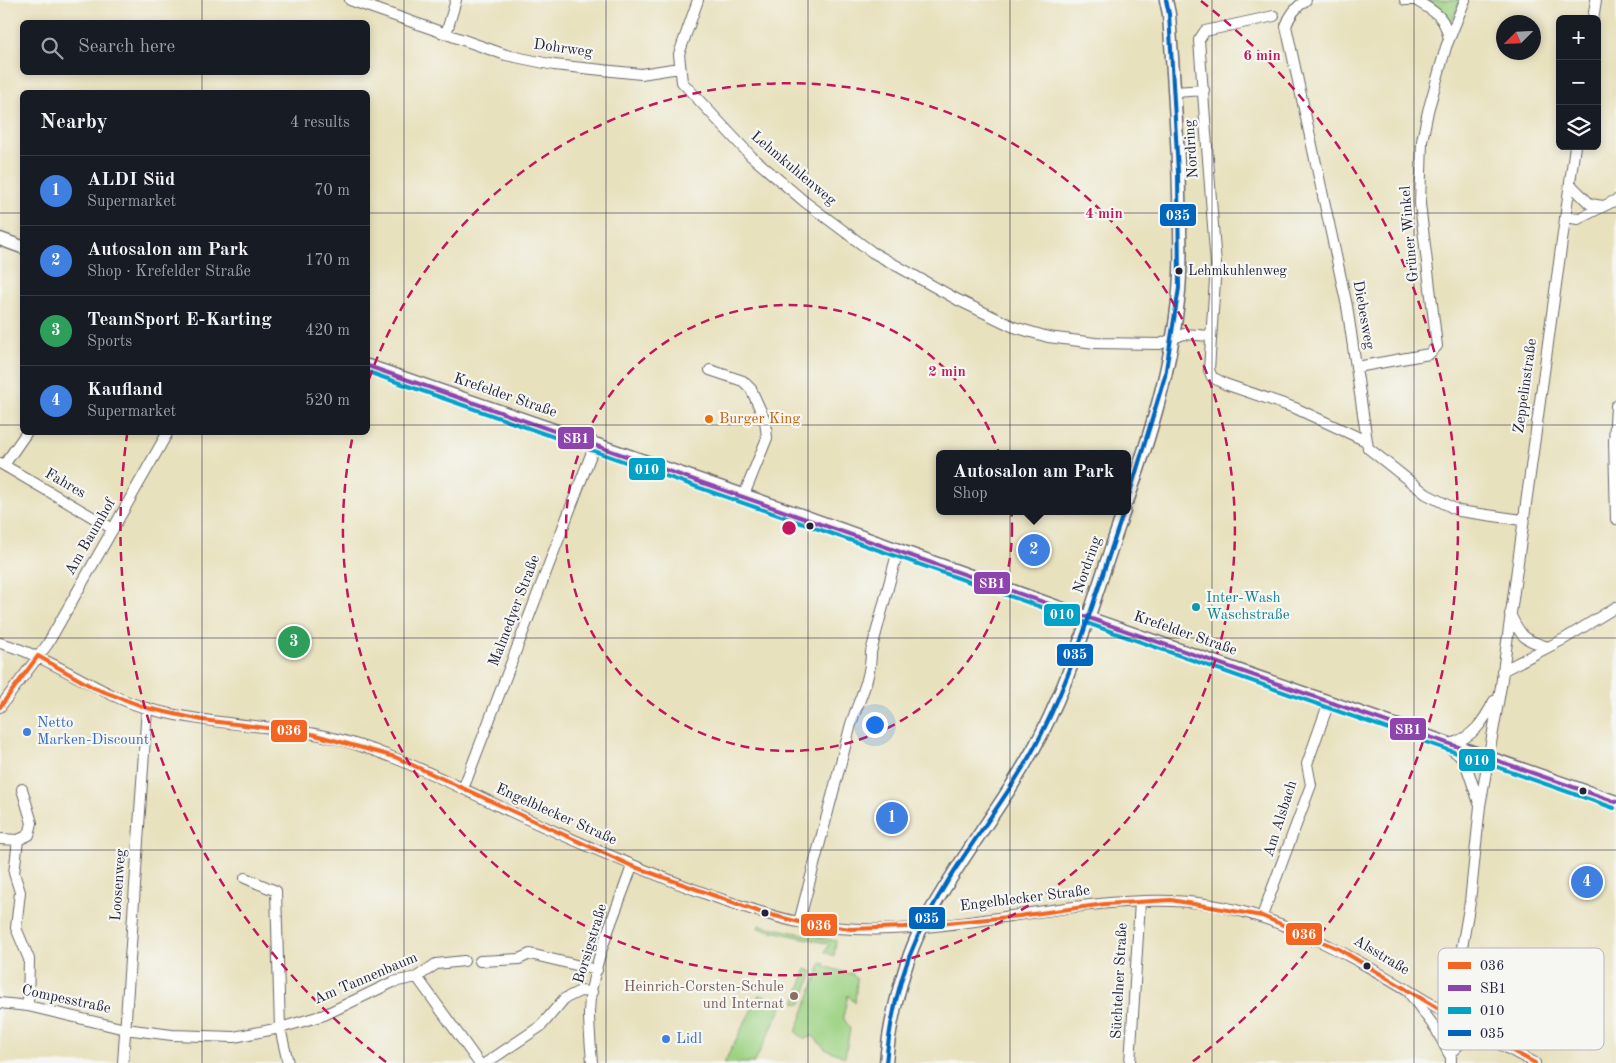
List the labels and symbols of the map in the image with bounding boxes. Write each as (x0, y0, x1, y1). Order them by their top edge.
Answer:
north arrow (1496, 15, 1541, 60)
street label: Dohrweg (533, 37, 593, 61)
text: 6 min (1243, 49, 1281, 64)
street label: Nordring (1182, 119, 1202, 179)
street label: Lehmkuhlenweg (748, 129, 838, 209)
street label: Grüner Winkel (1398, 185, 1422, 283)
line badge: 035 (1159, 203, 1197, 227)
text: 4 min (1085, 207, 1123, 222)
text: 035 (1166, 209, 1190, 223)
place label: Lehmkuhlenweg (1188, 264, 1287, 278)
marker: Lehmkuhlenweg (1174, 266, 1184, 276)
street label: Diebesweg (1350, 279, 1376, 351)
street label: Zeppelinstraße (1512, 338, 1540, 434)
text: 2 min (928, 365, 966, 380)
street label: Krefelder Straße (451, 371, 559, 421)
place label: Burger King (719, 412, 800, 427)
marker: Burger King (703, 413, 715, 425)
line badge: SB1 (557, 426, 595, 450)
text: SB1 (563, 432, 589, 446)
line badge: 010 (628, 457, 666, 481)
text: 010 (635, 463, 659, 477)
street label: Fahres (42, 466, 88, 502)
street label: Am Baumhof (63, 495, 119, 578)
centre of rings (780, 519, 798, 537)
unlabelled marker (805, 521, 815, 531)
pin: 2 (1018, 531, 1050, 569)
street label: Nordring (1071, 534, 1105, 596)
street label: Malmedyer Straße (487, 553, 543, 669)
line badge: SB1 (973, 571, 1011, 595)
text: SB1 (979, 577, 1005, 591)
place label: Inter-Wash Waschstraße (1206, 591, 1290, 623)
marker: Inter-Wash Waschstraße (1190, 601, 1202, 613)
line badge: 010 (1043, 603, 1081, 627)
text: 010 (1050, 608, 1074, 622)
street label: Krefelder Straße (1131, 609, 1239, 659)
pin: 3 (278, 623, 310, 661)
line badge: 035 (1056, 643, 1094, 667)
text: 035 (1063, 648, 1087, 662)
your location (862, 712, 888, 738)
place label: Netto Marken-Discount (37, 716, 149, 748)
line badge: SB1 (1389, 717, 1427, 741)
line badge: 036 (270, 719, 308, 743)
text: SB1 (1395, 723, 1421, 737)
text: 036 (277, 724, 301, 738)
marker: Netto Marken-Discount (21, 726, 33, 738)
line badge: 010 (1458, 748, 1496, 772)
text: 010 (1465, 754, 1489, 768)
street label: Am Alsbach (1262, 779, 1300, 859)
street label: Engelblecker Straße (493, 782, 619, 848)
unlabelled marker (1578, 786, 1588, 796)
pin: 1 (876, 799, 908, 837)
street label: Loosenweg (109, 848, 129, 922)
pin: 4 (1571, 863, 1603, 901)
street label: Engelblecker Straße (959, 884, 1091, 914)
street label: Borsigstraße (572, 902, 610, 986)
line badge: 035 (908, 906, 946, 930)
unlabelled marker (760, 908, 770, 918)
text: 035 (915, 912, 939, 926)
line badge: 036 (800, 913, 838, 937)
text: 036 (807, 919, 831, 933)
street label: Süchtelner Straße (1109, 922, 1131, 1040)
line badge: 036 (1285, 922, 1323, 946)
text: 036 (1292, 928, 1316, 942)
street label: Alsstraße (1351, 934, 1412, 978)
legend (1438, 948, 1604, 1050)
street label: Am Tannenbaum (312, 950, 420, 1008)
text: 036 (1480, 959, 1504, 973)
unlabelled marker (1362, 961, 1372, 971)
place label: Heinrich-Corsten-Schule und Internat (624, 980, 784, 1012)
text: SB1 (1480, 982, 1506, 996)
street label: Compesstraße (20, 983, 112, 1017)
marker: Heinrich-Corsten-Schule und Internat (788, 990, 800, 1002)
text: 010 (1480, 1004, 1504, 1018)
text: 035 (1480, 1027, 1504, 1041)
place label: Lidl (676, 1032, 702, 1047)
marker: Lidl (660, 1033, 672, 1045)

